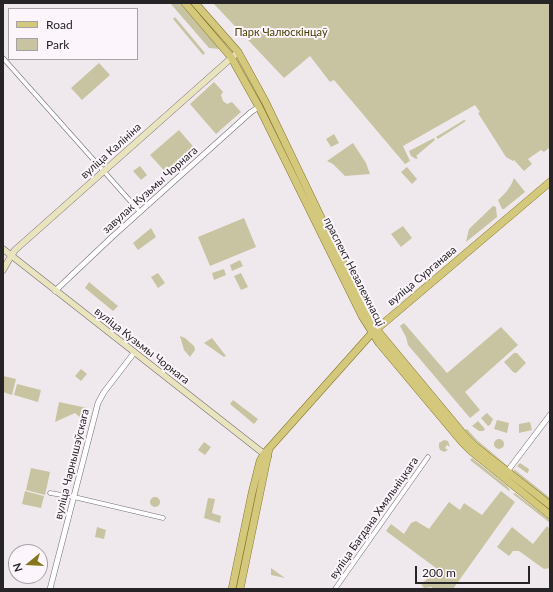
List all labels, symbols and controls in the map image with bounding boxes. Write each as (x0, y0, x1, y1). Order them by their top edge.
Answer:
legend (8, 8, 138, 60)
text: Road (46, 17, 73, 32)
park label: Парк Чалюскінцаў (234, 25, 328, 39)
text: Park (46, 37, 69, 52)
street label: вуліца Калініна (78, 120, 144, 182)
street label: завулак Кузьмы Чорнага (100, 144, 200, 236)
street label: праспект Незалежнасці (321, 215, 387, 329)
street label: вуліца Сурганава (385, 243, 459, 309)
street label: вуліца Кузьмы Чорнага (92, 305, 192, 387)
street label: вуліца Чарнышэўскага (52, 407, 92, 521)
street label: вуліца Багдана Хмяльніцкага (327, 454, 421, 582)
north arrow (8, 544, 48, 584)
scale bar (417, 558, 532, 584)
text: N (10, 562, 25, 574)
text: 200 m (422, 565, 456, 580)

